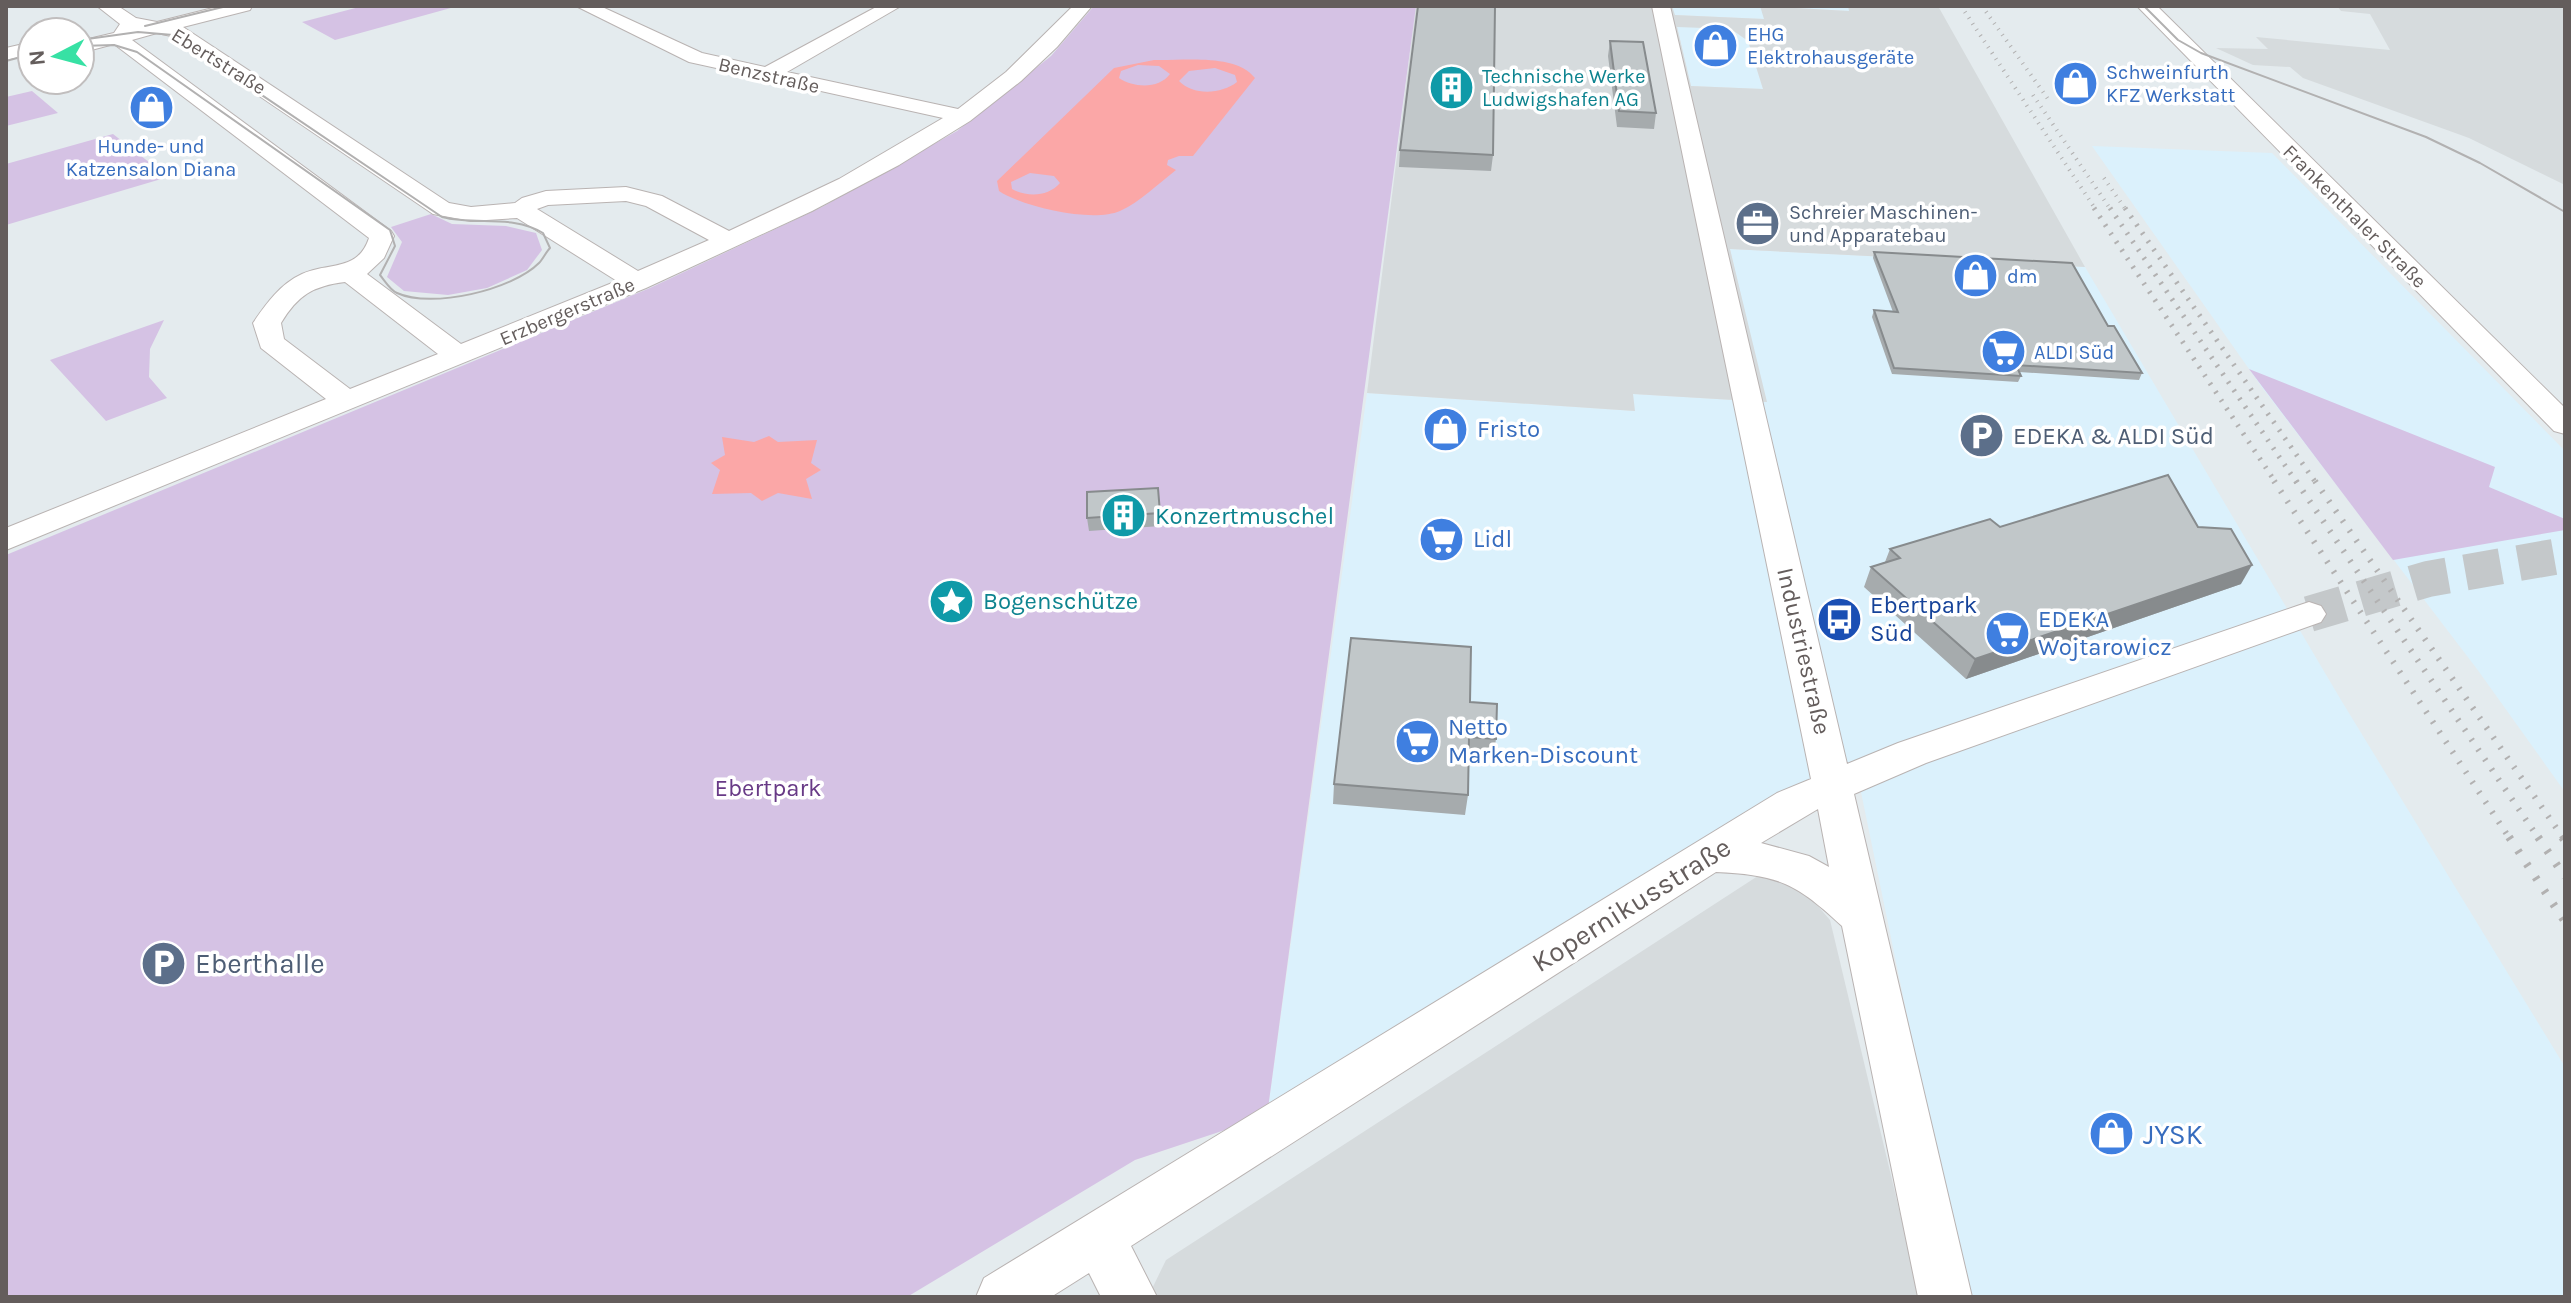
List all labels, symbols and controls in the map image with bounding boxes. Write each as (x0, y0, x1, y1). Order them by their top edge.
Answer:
north arrow (16, 16, 96, 96)
shop icon: EHG Elektrohausgeräte (1692, 22, 1740, 70)
street label: Ebertstraße (167, 23, 270, 100)
place label: EHG Elektrohausgeräte (1747, 23, 1914, 69)
text: N (23, 49, 51, 67)
street label: Benzstraße (716, 53, 822, 98)
shop icon: Schweinfurth KFZ Werkstatt (2051, 59, 2099, 107)
place label: Schweinfurth KFZ Werkstatt (2106, 61, 2236, 107)
building icon: Technische Werke Ludwigshafen AG (1427, 63, 1475, 111)
place label: Technische Werke Ludwigshafen AG (1482, 65, 1645, 111)
shop icon: Hunde- und Katzensalon Diana (127, 83, 175, 131)
place label: Hunde- und Katzensalon Diana (66, 135, 236, 181)
street label: Frankenthaler Straße (2278, 140, 2431, 293)
office icon: Schreier Maschinen- und Apparatebau (1734, 199, 1782, 247)
place label: Schreier Maschinen- und Apparatebau (1789, 201, 1977, 247)
shop icon: dm (1952, 252, 2000, 300)
place label: dm (2007, 265, 2038, 288)
street label: Erzbergerstraße (496, 273, 638, 350)
supermarket icon: ALDI Süd (1979, 328, 2027, 376)
place label: ALDI Süd (2034, 341, 2114, 364)
shop icon: Fristo (1422, 405, 1470, 453)
parking icon: EDEKA & ALDI Süd (1958, 412, 2006, 460)
place label: Fristo (1477, 415, 1540, 443)
place label: EDEKA & ALDI Süd (2013, 422, 2214, 450)
building icon: Konzertmuschel (1100, 492, 1148, 540)
place label: Konzertmuschel (1155, 502, 1334, 530)
supermarket icon: Lidl (1418, 515, 1466, 563)
place label: Lidl (1473, 525, 1512, 553)
street label: Industriestraße (1771, 565, 1837, 737)
place icon: Bogenschütze (928, 577, 976, 625)
place label: Bogenschütze (983, 587, 1138, 615)
place label: Ebertpark Süd (1870, 591, 1977, 647)
bus stop icon: Ebertpark Süd (1815, 595, 1863, 643)
place label: EDEKA Wojtarowicz (2038, 605, 2172, 661)
supermarket icon: EDEKA Wojtarowicz (1983, 609, 2031, 657)
place label: Netto Marken-Discount (1448, 713, 1638, 769)
supermarket icon: Netto Marken-Discount (1393, 717, 1441, 765)
park label: Ebertpark (714, 774, 822, 802)
street label: Kopernikusstraße (1526, 830, 1737, 979)
parking icon: Eberthalle (140, 939, 188, 987)
place label: Eberthalle (195, 947, 325, 980)
shop icon: JYSK (2088, 1110, 2136, 1158)
place label: JYSK (2143, 1118, 2203, 1151)

